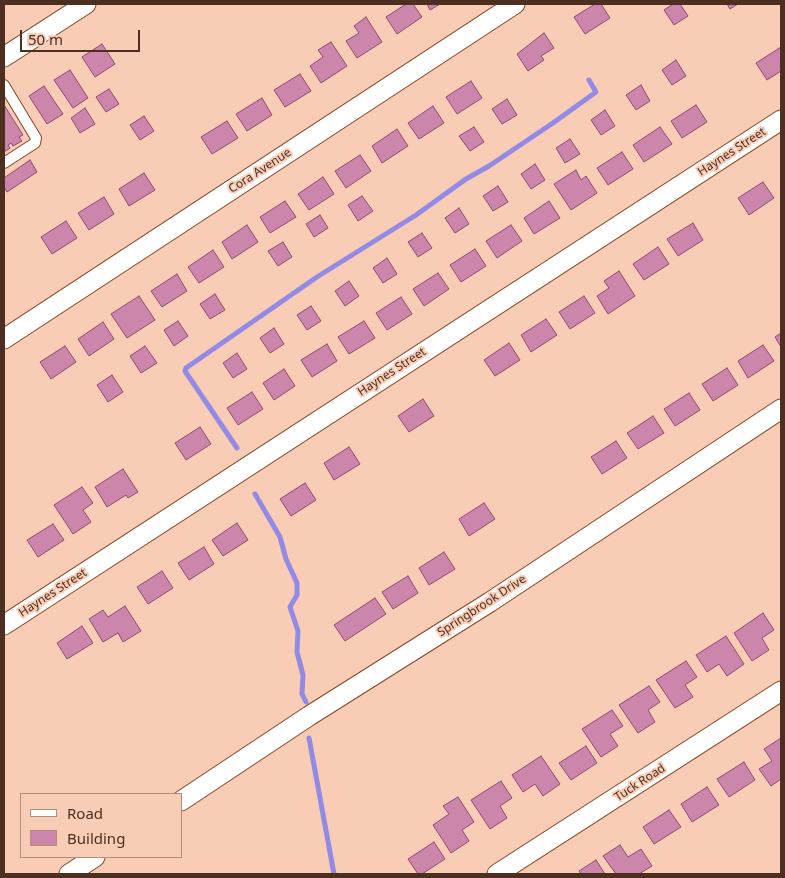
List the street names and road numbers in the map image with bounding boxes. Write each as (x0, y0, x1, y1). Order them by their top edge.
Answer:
street label: Haynes Street (695, 125, 769, 179)
street label: Cora Avenue (226, 145, 294, 197)
street label: Haynes Street (355, 345, 429, 399)
street label: Haynes Street (16, 566, 90, 620)
street label: Springbrook Drive (435, 572, 529, 640)
street label: Tuck Road (612, 761, 668, 805)

